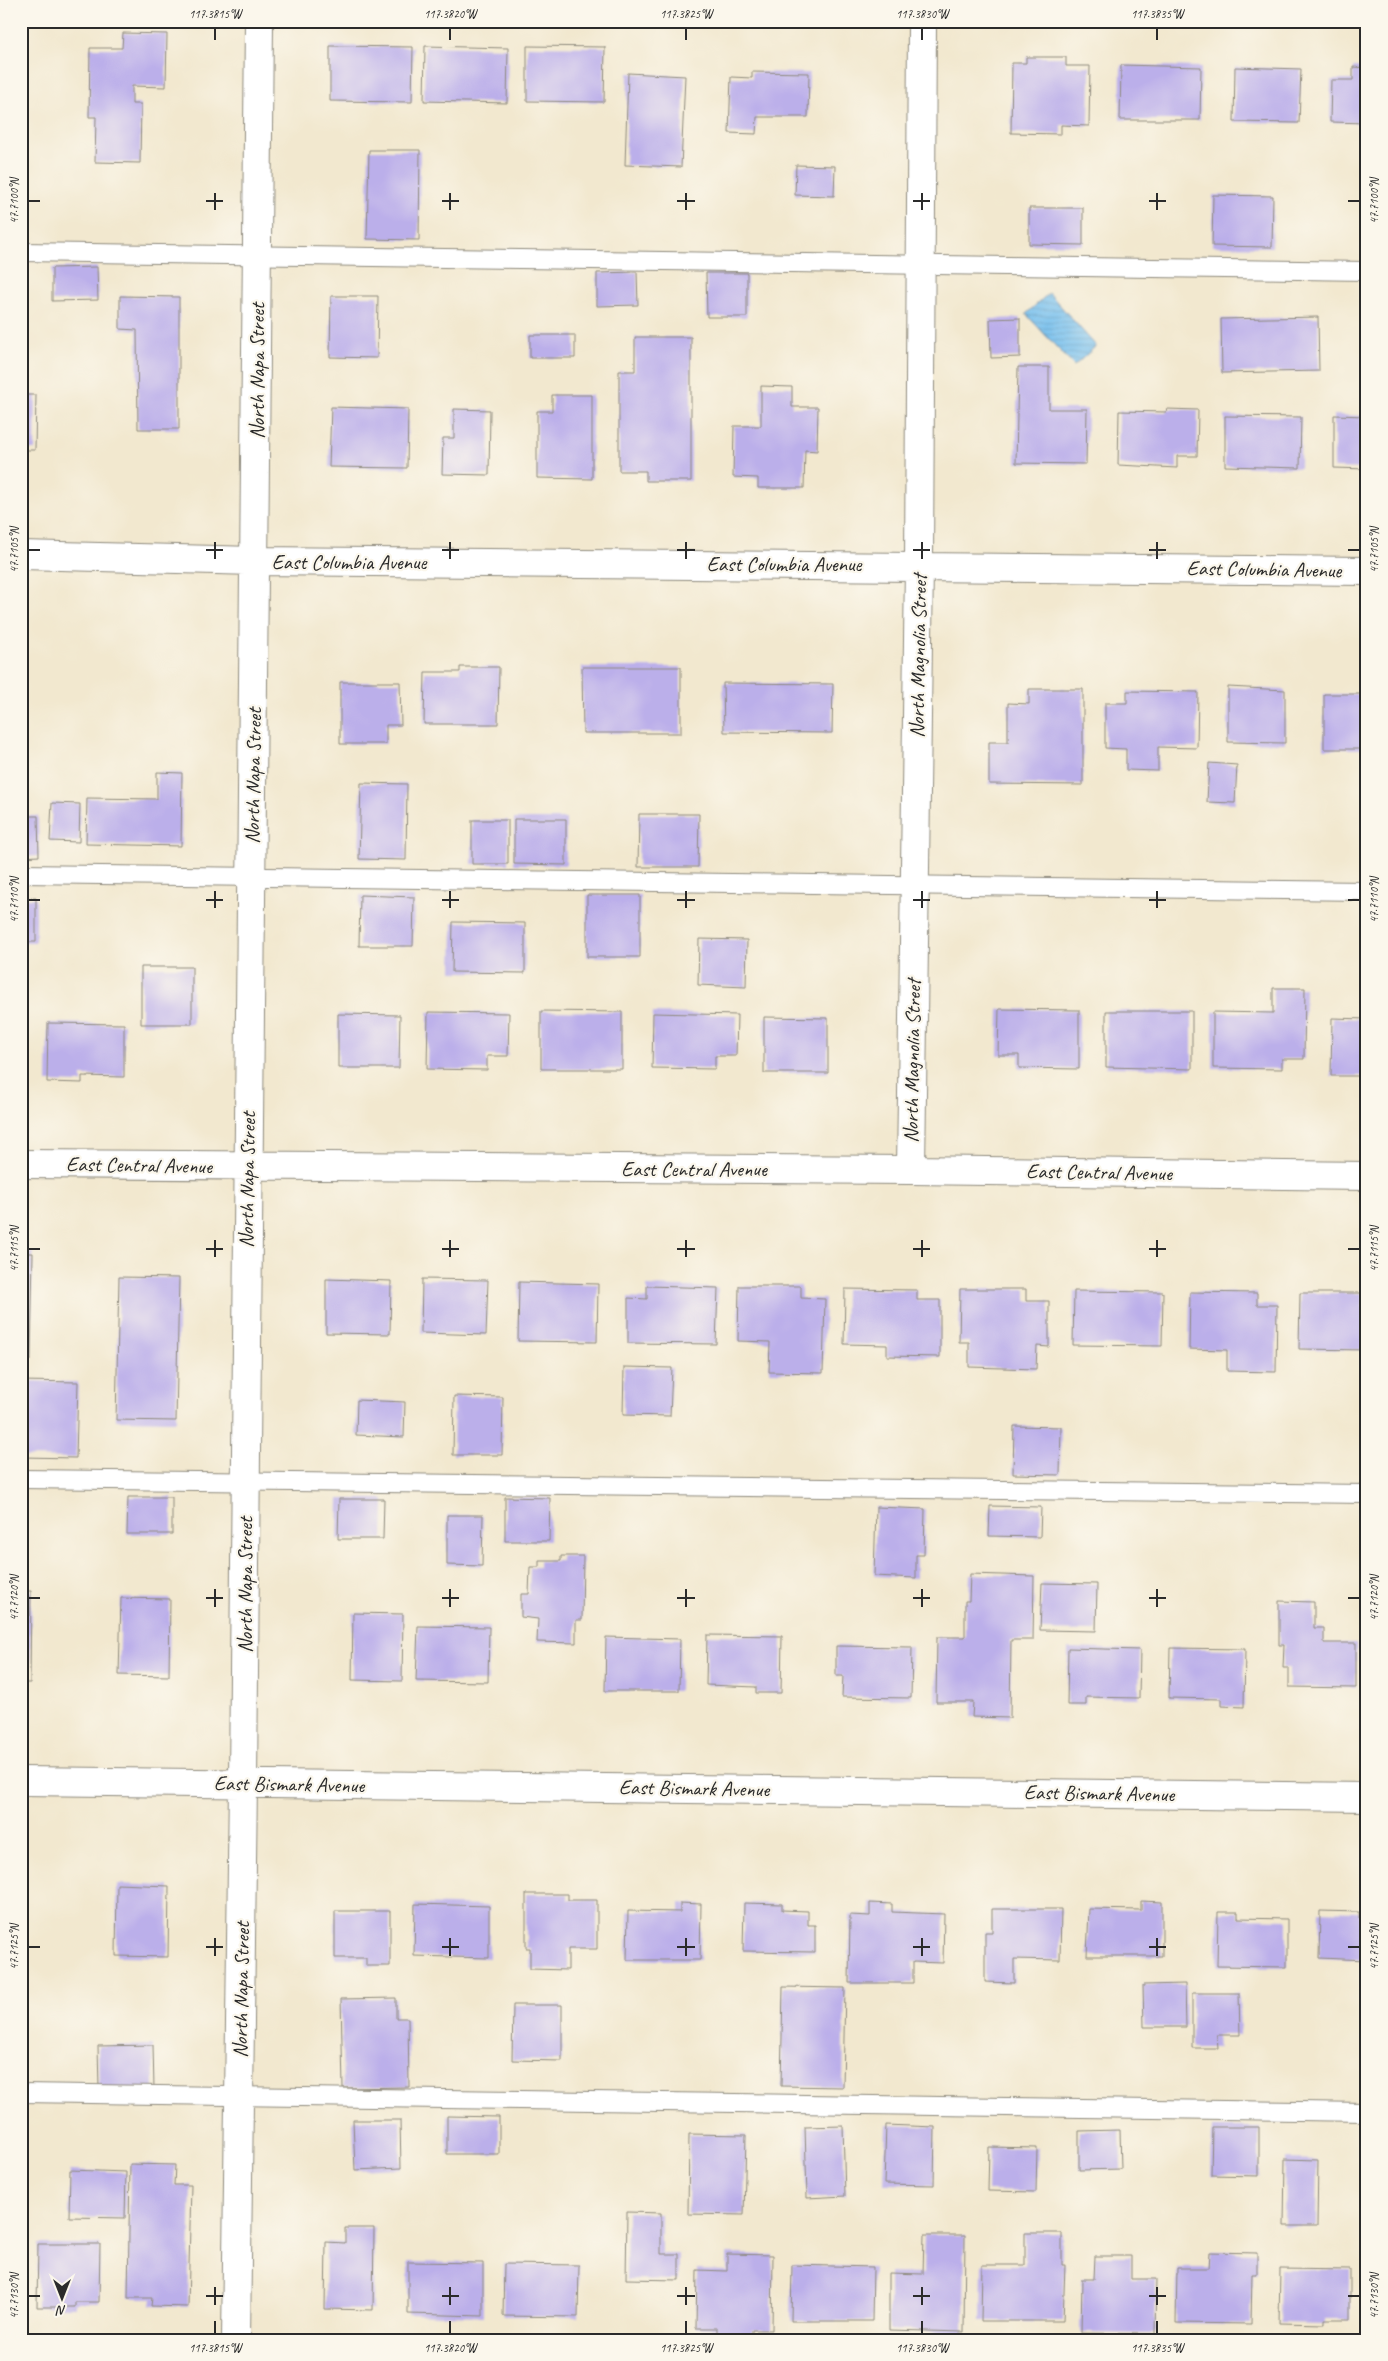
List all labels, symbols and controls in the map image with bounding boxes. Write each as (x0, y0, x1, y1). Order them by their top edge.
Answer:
text: 117.3815°W (189, 6, 243, 22)
text: 117.3820°W (424, 6, 478, 22)
text: 117.3825°W (660, 6, 714, 22)
text: 117.3830°W (896, 6, 950, 22)
text: 117.3835°W (1131, 6, 1185, 22)
text: 47.7100°N (6, 177, 22, 224)
text: 47.7100°N (1366, 177, 1382, 224)
street label: North Napa Street (244, 301, 270, 439)
text: 47.7105°N (6, 526, 22, 573)
text: 47.7105°N (1366, 526, 1382, 573)
street label: East Columbia Avenue (272, 549, 427, 575)
street label: East Columbia Avenue (707, 551, 862, 577)
street label: East Columbia Avenue (1186, 555, 1343, 583)
street label: North Magnolia Street (904, 571, 932, 738)
street label: North Napa Street (239, 706, 267, 844)
text: 47.7110°N (6, 876, 22, 923)
text: 47.7110°N (1366, 876, 1382, 923)
street label: North Magnolia Street (898, 976, 926, 1143)
street label: North Napa Street (233, 1110, 261, 1248)
street label: East Central Avenue (66, 1151, 213, 1179)
street label: East Central Avenue (621, 1156, 768, 1182)
street label: East Central Avenue (1026, 1158, 1173, 1186)
text: 47.7115°N (6, 1225, 22, 1272)
text: 47.7115°N (1366, 1225, 1382, 1272)
street label: North Napa Street (232, 1515, 258, 1653)
text: 47.7120°N (6, 1574, 22, 1621)
text: 47.7120°N (1366, 1574, 1382, 1621)
street label: East Bismark Avenue (214, 1770, 366, 1798)
street label: East Bismark Avenue (619, 1774, 771, 1802)
street label: East Bismark Avenue (1024, 1779, 1176, 1807)
street label: North Napa Street (227, 1920, 255, 2058)
text: 47.7125°N (6, 1923, 22, 1970)
text: 47.7125°N (1366, 1923, 1382, 1970)
text: 47.7130°N (6, 2272, 22, 2319)
text: 47.7130°N (1366, 2272, 1382, 2319)
north arrow (38, 2274, 88, 2324)
text: N (55, 2302, 66, 2319)
text: 117.3815°W (189, 2340, 243, 2356)
text: 117.3820°W (424, 2340, 478, 2356)
text: 117.3825°W (660, 2340, 714, 2356)
text: 117.3830°W (896, 2340, 950, 2356)
text: 117.3835°W (1131, 2340, 1185, 2356)

